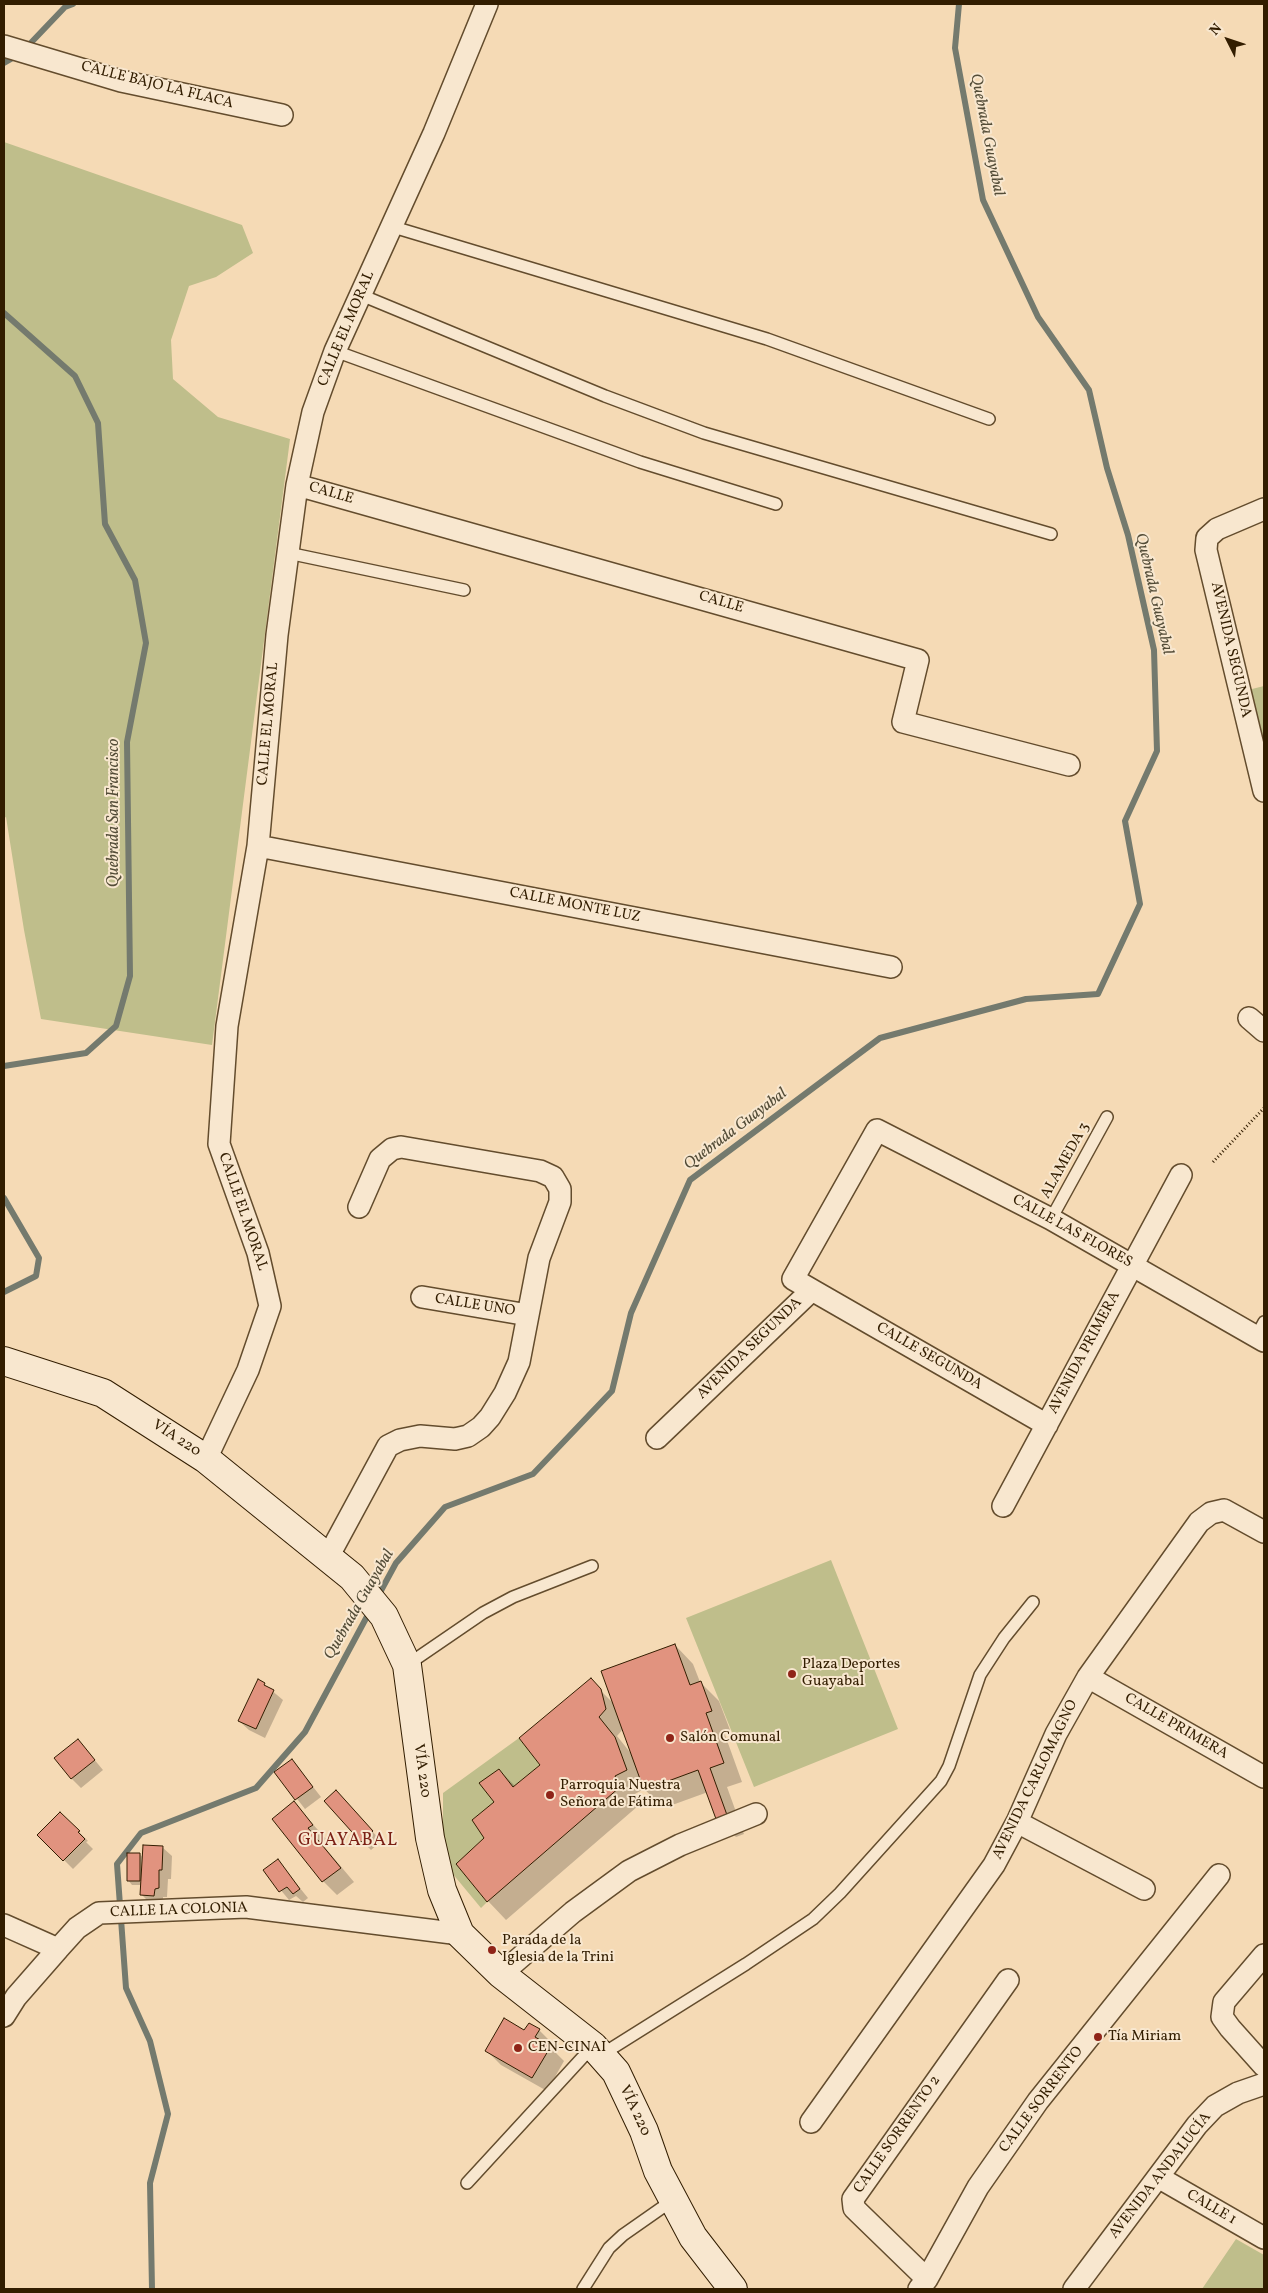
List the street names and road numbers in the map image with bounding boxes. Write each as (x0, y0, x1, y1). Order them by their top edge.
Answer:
street label: CALLE BAJO LA FLACA (79, 58, 235, 114)
street label: CALLE EL MORAL (315, 269, 379, 389)
street label: CALLE (306, 479, 356, 509)
street label: AVENIDA SEGUNDA (1206, 580, 1254, 720)
street label: CALLE (696, 588, 746, 618)
street label: CALLE EL MORAL (255, 662, 283, 786)
street label: CALLE MONTE LUZ (508, 884, 642, 928)
street label: ALAMEDA 3 (1038, 1120, 1094, 1202)
street label: CALLE EL MORAL (213, 1151, 271, 1273)
street label: CALLE LAS FLORES (1009, 1192, 1135, 1272)
street label: AVENIDA PRIMERA (1045, 1289, 1125, 1417)
street label: CALLE UNO (434, 1291, 516, 1321)
street label: AVENIDA SEGUNDA (694, 1294, 806, 1404)
street label: CALLE SEGUNDA (873, 1319, 985, 1395)
street label: VÍA 220 (148, 1417, 204, 1461)
street label: CALLE PRIMERA (1121, 1690, 1231, 1764)
street label: AVENIDA CARLOMAGNO (990, 1697, 1082, 1863)
street label: VÍA 220 (408, 1743, 434, 1799)
street label: CALLE LA COLONIA (110, 1900, 248, 1922)
street label: CALLE SORRENTO (996, 2043, 1088, 2157)
street label: CALLE SORRENTO 2 (851, 2073, 945, 2197)
street label: VÍA 220 (614, 2083, 654, 2139)
street label: AVENIDA ANDALUCÍA (1106, 2109, 1216, 2243)
street label: CALLE 1 (1183, 2187, 1239, 2229)

